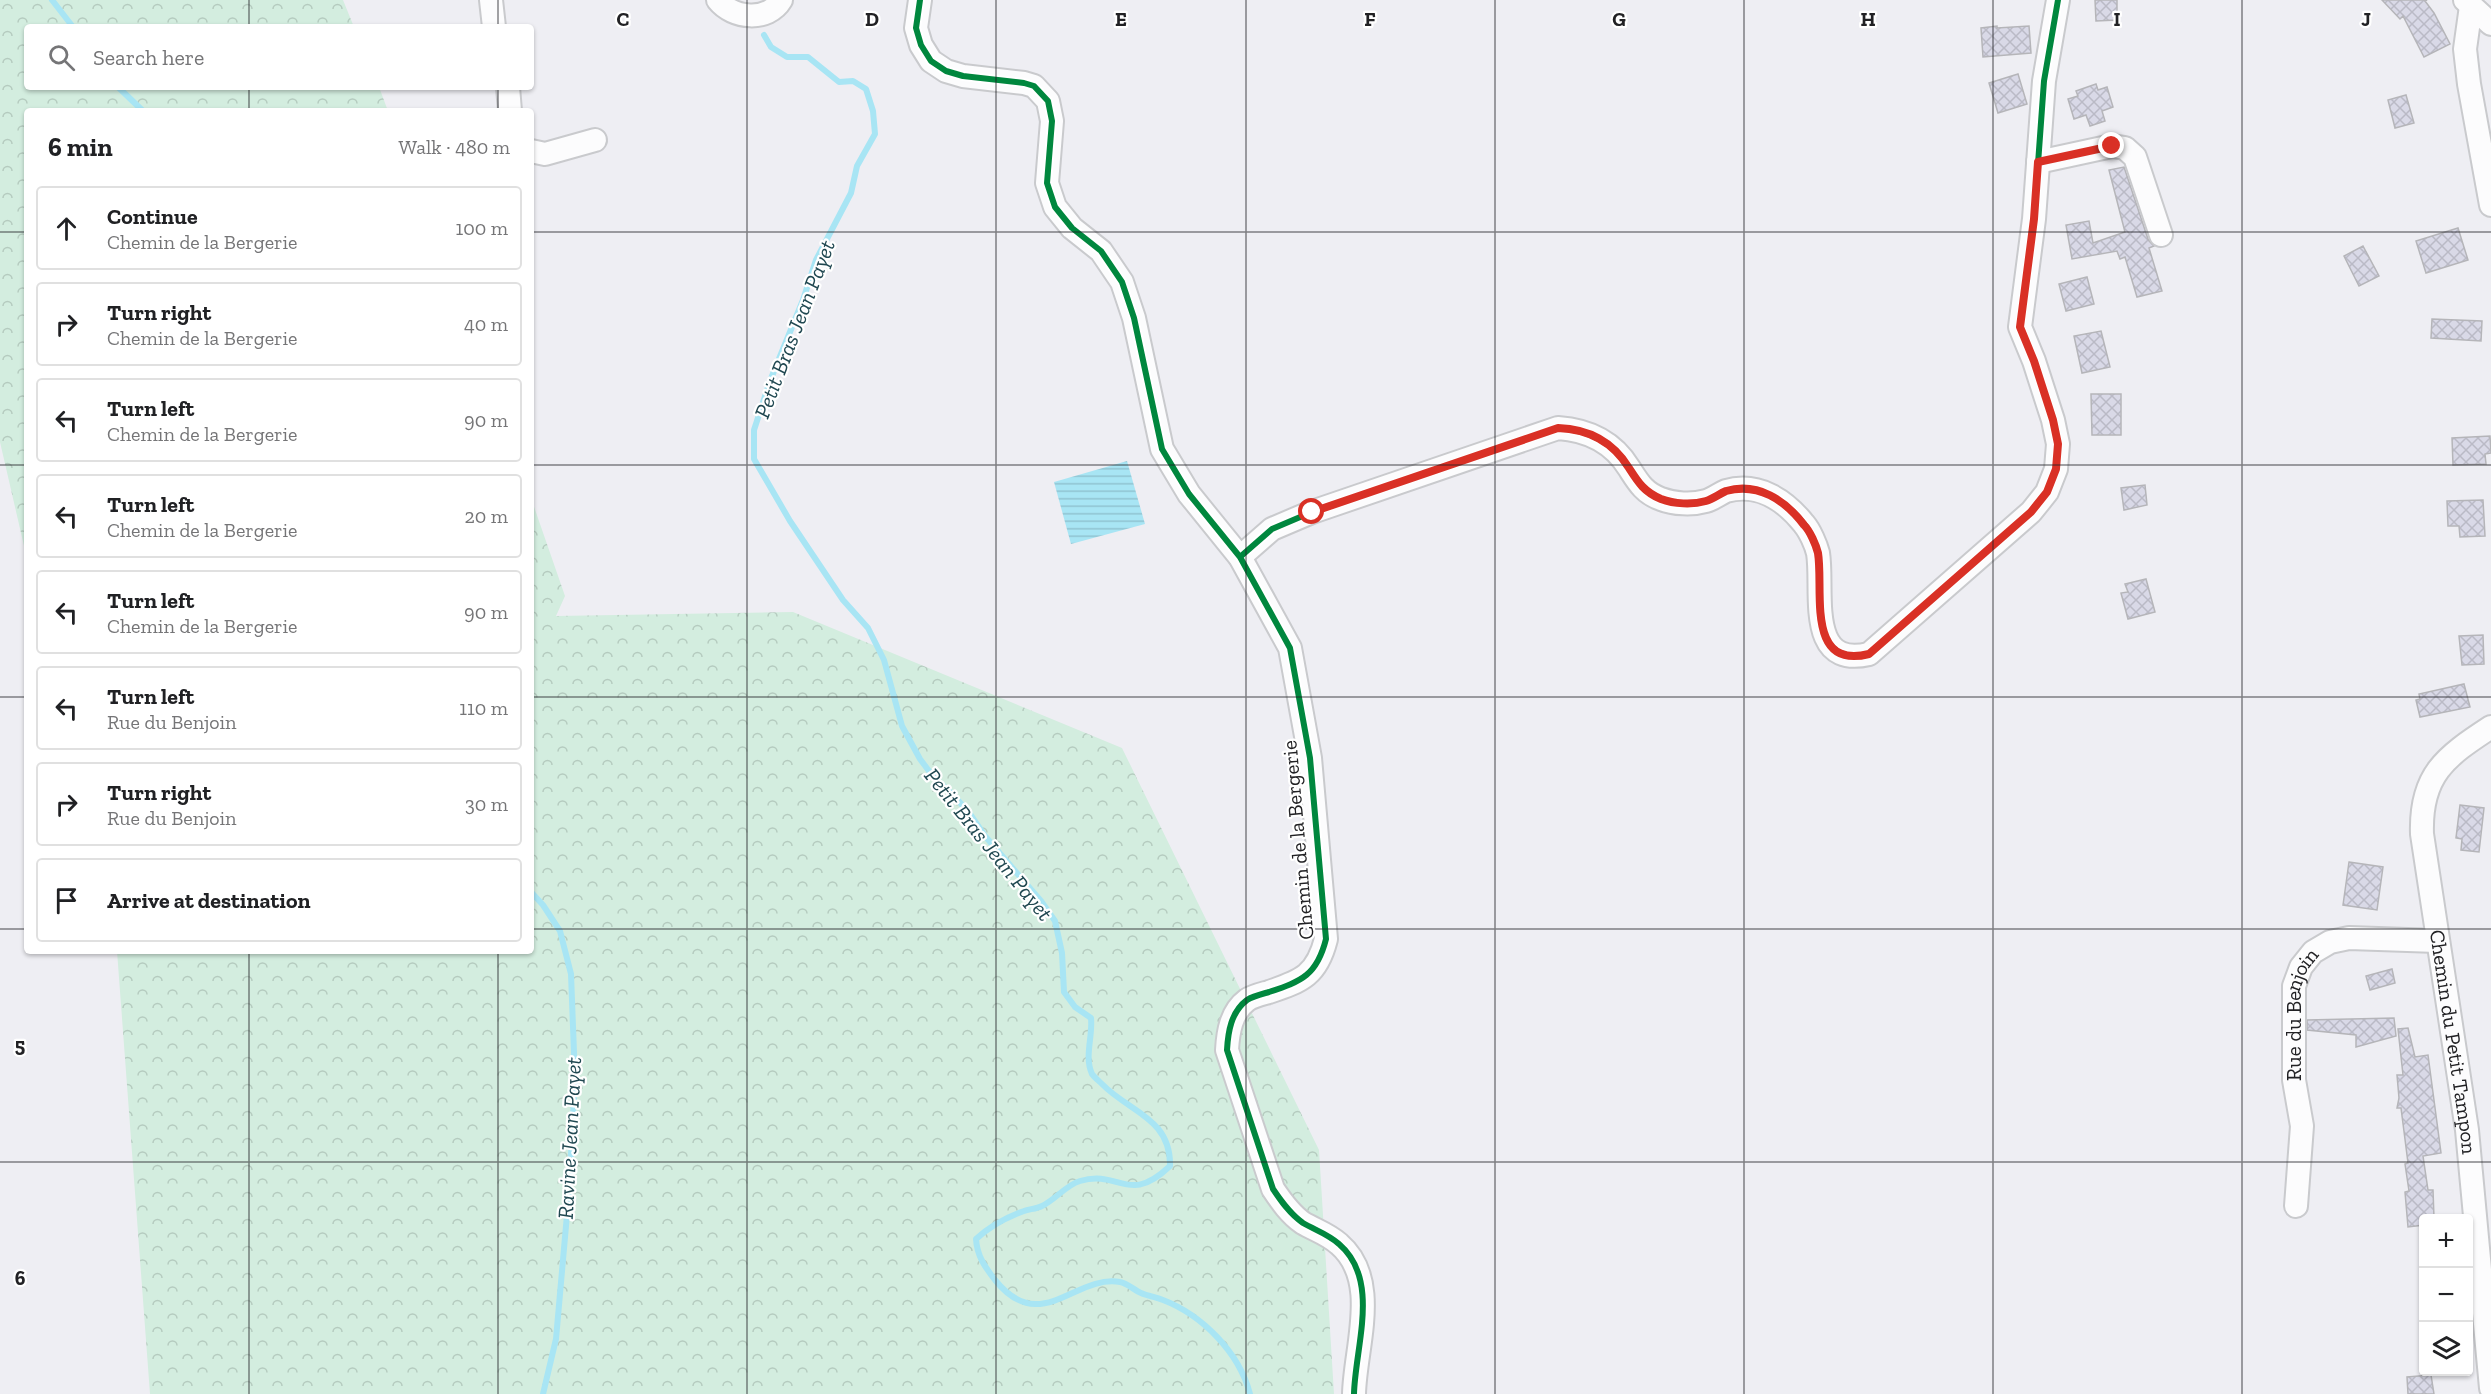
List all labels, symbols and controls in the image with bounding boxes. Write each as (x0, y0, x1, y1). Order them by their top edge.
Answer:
text: C (617, 7, 630, 31)
text: D (865, 7, 879, 31)
text: E (1115, 7, 1127, 31)
text: F (1364, 7, 1376, 31)
text: G (1612, 7, 1626, 31)
text: H (1860, 7, 1876, 31)
text: I (2113, 7, 2121, 31)
text: J (2361, 7, 2371, 31)
search box (24, 24, 534, 90)
icon: search (45, 41, 78, 74)
text: Search here (93, 44, 204, 71)
text: 6 min (48, 131, 113, 163)
route end (2098, 132, 2124, 158)
text: Walk · 480 m (399, 135, 510, 159)
text: Continue (107, 203, 198, 230)
icon: ahead (50, 212, 83, 245)
text: 100 m (455, 216, 508, 240)
text: Chemin de la Bergerie (107, 230, 297, 254)
water label: Petit Bras Jean Payet (748, 236, 841, 422)
text: Turn right (107, 299, 211, 326)
icon: right (50, 308, 83, 341)
text: 40 m (464, 312, 508, 336)
text: Chemin de la Bergerie (107, 326, 297, 350)
text: Turn left (107, 395, 194, 422)
icon: left (50, 404, 83, 437)
text: 90 m (464, 408, 508, 432)
text: Chemin de la Bergerie (107, 422, 297, 446)
text: Turn left (107, 491, 194, 518)
route start (1298, 498, 1324, 524)
icon: left (50, 500, 83, 533)
text: 20 m (464, 504, 508, 528)
text: Chemin de la Bergerie (107, 518, 297, 542)
text: Turn left (107, 587, 194, 614)
icon: left (50, 596, 83, 629)
text: 90 m (464, 600, 508, 624)
text: Chemin de la Bergerie (107, 614, 297, 638)
text: Turn left (107, 683, 194, 710)
icon: left (50, 692, 83, 725)
text: 110 m (459, 696, 508, 720)
text: Rue du Benjoin (107, 710, 237, 734)
street label: Chemin de la Bergerie (1276, 739, 1319, 941)
water label: Petit Bras Jean Payet (919, 762, 1059, 927)
text: Turn right (107, 779, 211, 806)
icon: right (50, 788, 83, 821)
text: 30 m (465, 792, 508, 816)
text: Rue du Benjoin (107, 806, 237, 830)
icon: arrive (50, 884, 83, 917)
text: Arrive at destination (107, 887, 310, 914)
street label: Chemin du Petit Tampon (2425, 928, 2482, 1155)
street label: Rue du Benjoin (2280, 943, 2323, 1081)
text: 5 (15, 1033, 25, 1057)
water label: Ravine Jean Payet (552, 1056, 587, 1220)
map controls (2419, 1214, 2473, 1376)
button: + (2419, 1214, 2473, 1268)
text: 6 (15, 1266, 26, 1290)
button: − (2419, 1268, 2473, 1322)
button: layers (2419, 1322, 2473, 1376)

